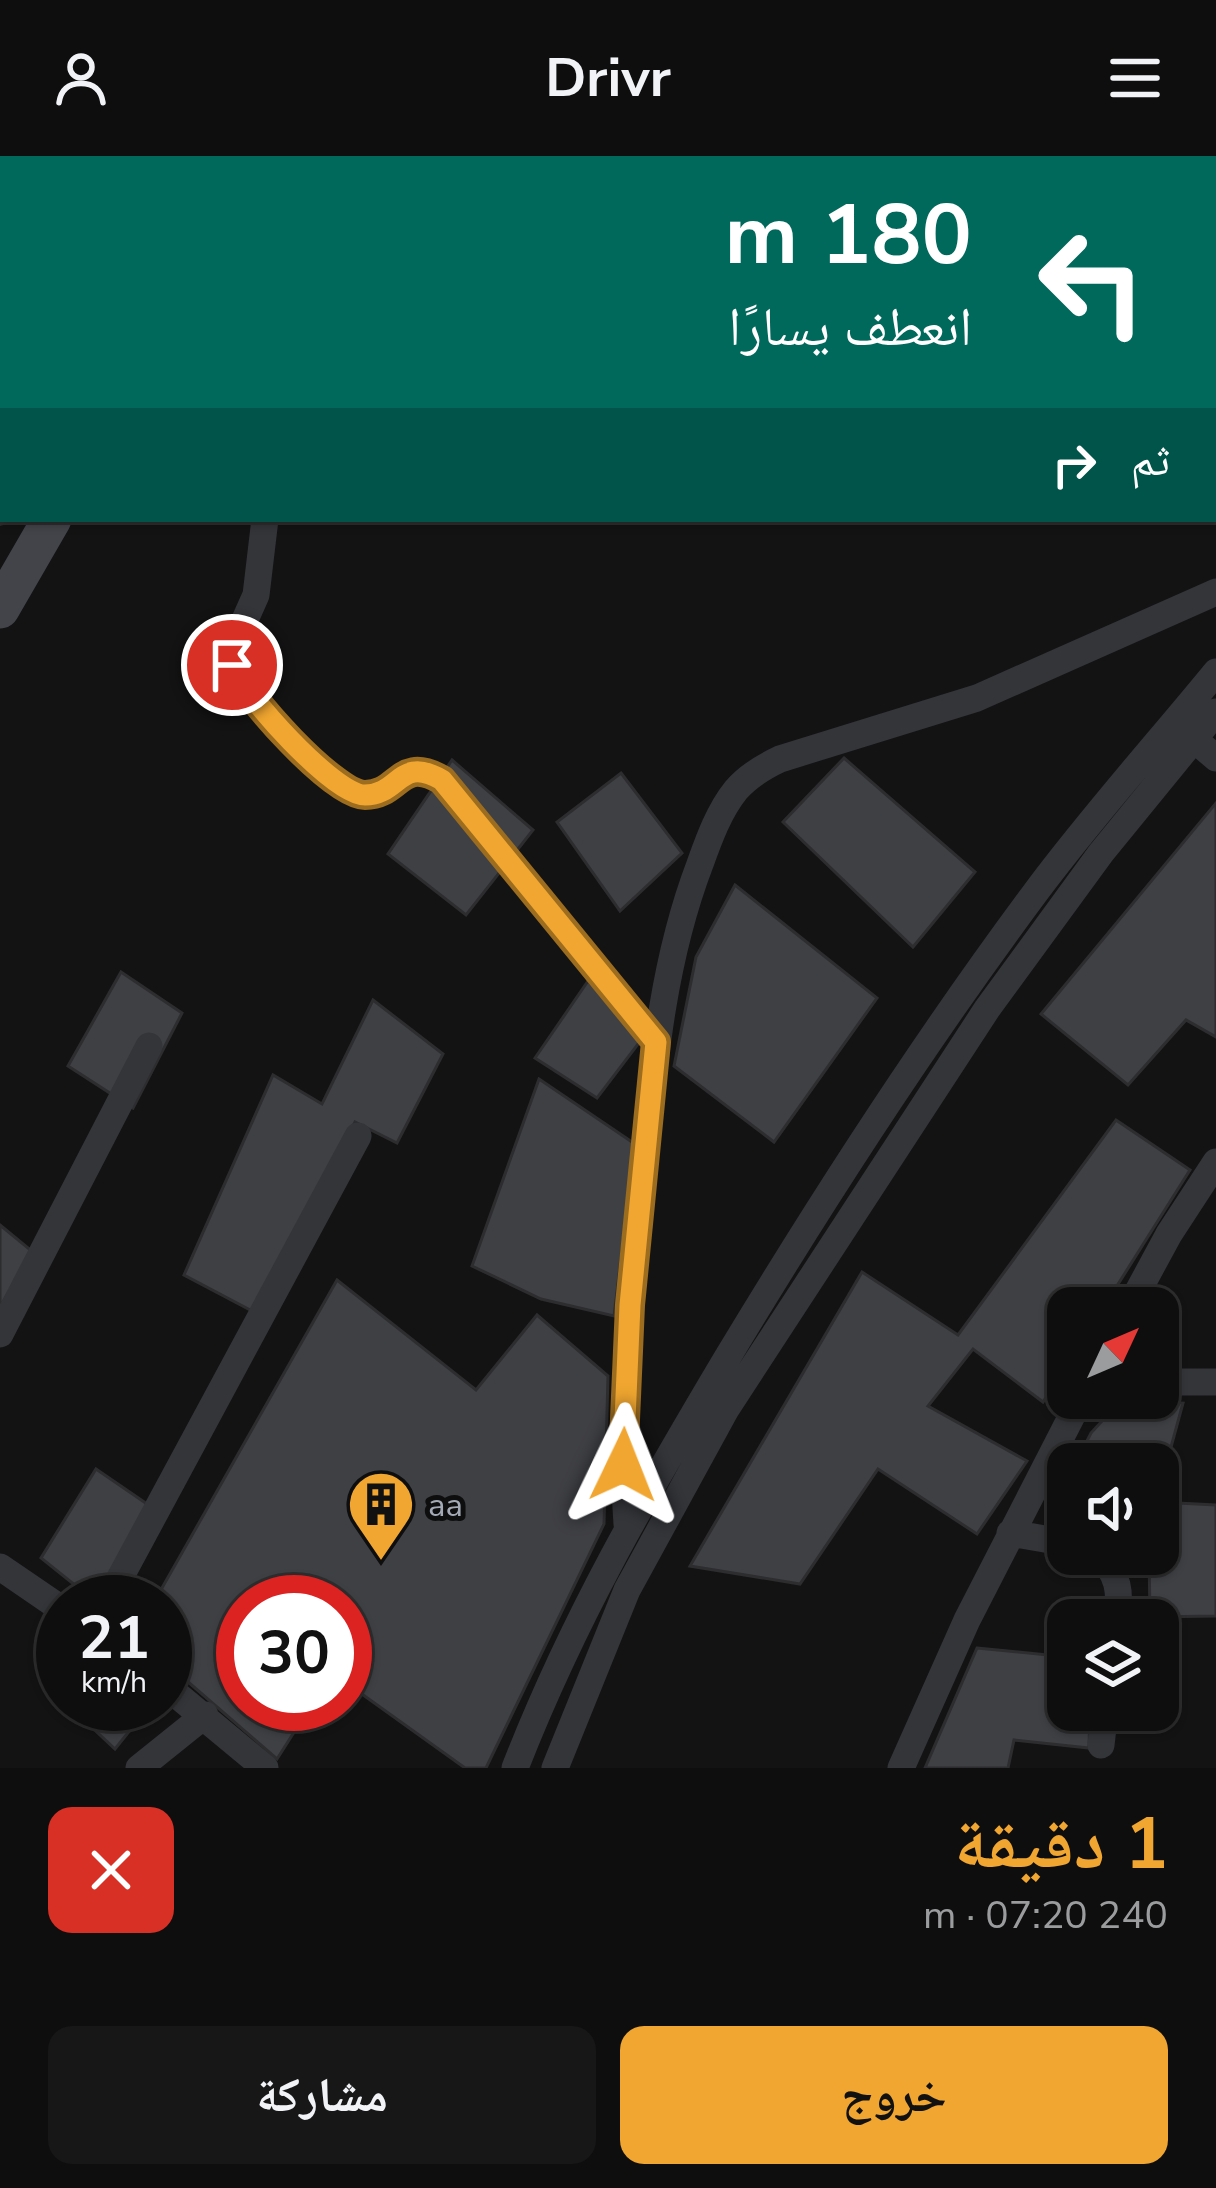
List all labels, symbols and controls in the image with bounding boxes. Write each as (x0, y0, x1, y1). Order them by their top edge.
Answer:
text: Drivr (545, 41, 671, 115)
icon: person (48, 45, 114, 111)
icon: menu (1102, 45, 1168, 111)
text: 180 m (724, 178, 972, 293)
icon: left (1014, 204, 1170, 360)
text: انعطف يسارًا (728, 290, 972, 364)
text: ثم (1131, 430, 1170, 491)
icon: right (1041, 432, 1107, 498)
pin (181, 614, 283, 716)
icon: arrive (199, 632, 265, 698)
north arrow (1047, 1287, 1179, 1419)
map controls (1047, 1287, 1179, 1731)
position arrow (560, 1402, 686, 1528)
button: sound (1047, 1443, 1179, 1575)
building icon: aa (346, 1469, 416, 1563)
place label: aa (428, 1483, 463, 1528)
speed limit sign: 30 (216, 1575, 372, 1731)
text: 21 (78, 1597, 150, 1679)
button: layers (1047, 1599, 1179, 1731)
text: km/h (81, 1662, 147, 1703)
text: 1 دقيقة (954, 1795, 1168, 1893)
button: close (48, 1807, 174, 1933)
text: 240 m · 07:20 (923, 1889, 1168, 1942)
button: مشاركة (48, 2026, 596, 2164)
button: خروج (620, 2026, 1168, 2164)

